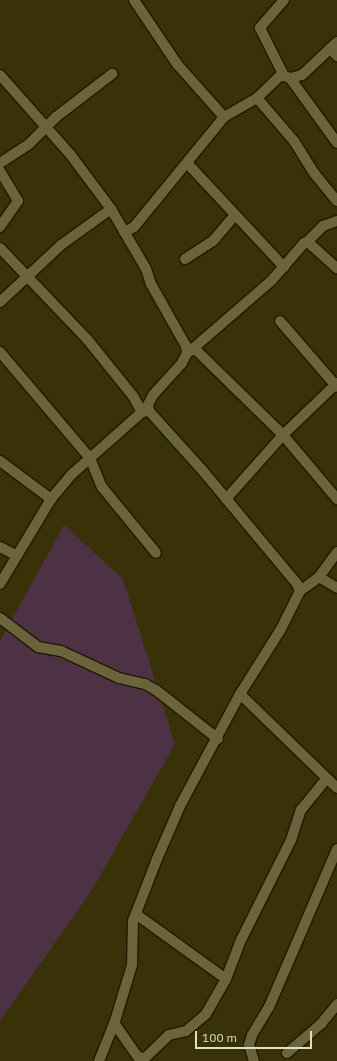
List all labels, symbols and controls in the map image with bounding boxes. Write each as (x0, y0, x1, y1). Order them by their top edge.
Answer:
scale bar (197, 1023, 314, 1049)
text: 100 m (202, 1030, 237, 1045)

